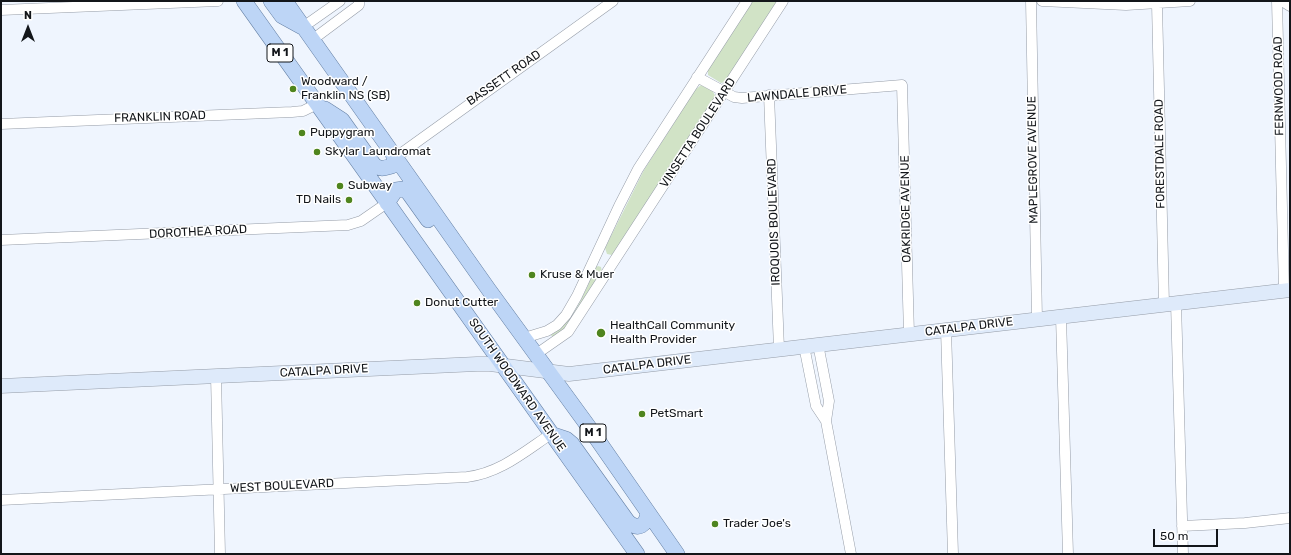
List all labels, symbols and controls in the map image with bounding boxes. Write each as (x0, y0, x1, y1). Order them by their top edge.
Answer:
north arrow (8, 8, 48, 48)
text: N (24, 9, 32, 22)
street label: FERNWOOD ROAD (1271, 36, 1287, 136)
road number: M 1 (267, 44, 293, 62)
street label: BASSETT ROAD (464, 47, 544, 109)
place label: Woodward / Franklin NS (SB) (301, 75, 390, 103)
street label: VINSETTA BOULEVARD (657, 75, 739, 191)
street label: LAWNDALE DRIVE (747, 82, 847, 106)
marker: Woodward / Franklin NS (SB) (288, 84, 298, 94)
street label: MAPLEGROVE AVENUE (1025, 96, 1041, 224)
street label: FORESTDALE ROAD (1152, 99, 1168, 209)
street label: FRANKLIN ROAD (114, 108, 206, 126)
place label: Puppygram (310, 126, 374, 140)
marker: Puppygram (297, 128, 307, 138)
place label: Skylar Laundromat (325, 145, 431, 159)
marker: Skylar Laundromat (312, 147, 322, 157)
street label: OAKRIDGE AVENUE (898, 155, 914, 263)
street label: IROQUOIS BOULEVARD (765, 158, 783, 286)
place label: Subway (348, 179, 392, 193)
marker: Subway (335, 181, 345, 191)
place label: TD Nails (296, 193, 341, 207)
marker: TD Nails (344, 195, 354, 205)
street label: DOROTHEA ROAD (149, 222, 247, 242)
place label: Kruse & Muer (540, 268, 614, 282)
marker: Kruse & Muer (527, 270, 537, 280)
place label: Donut Cutter (425, 296, 498, 310)
marker: Donut Cutter (412, 298, 422, 308)
street label: CATALPA DRIVE (924, 314, 1014, 340)
street label: SOUTH WOODWARD AVENUE (465, 316, 569, 454)
place label: HealthCall Community Health Provider (610, 319, 735, 347)
marker: HealthCall Community Health Provider (595, 327, 607, 339)
street label: CATALPA DRIVE (602, 352, 692, 378)
street label: CATALPA DRIVE (279, 361, 369, 381)
place label: PetSmart (650, 407, 703, 421)
marker: PetSmart (637, 409, 647, 419)
road number: M 1 (580, 424, 606, 442)
street label: WEST BOULEVARD (230, 476, 334, 496)
place label: Trader Joe's (723, 517, 791, 531)
marker: Trader Joe's (710, 519, 720, 529)
scale bar (1155, 521, 1220, 547)
text: 50 m (1160, 529, 1188, 543)

